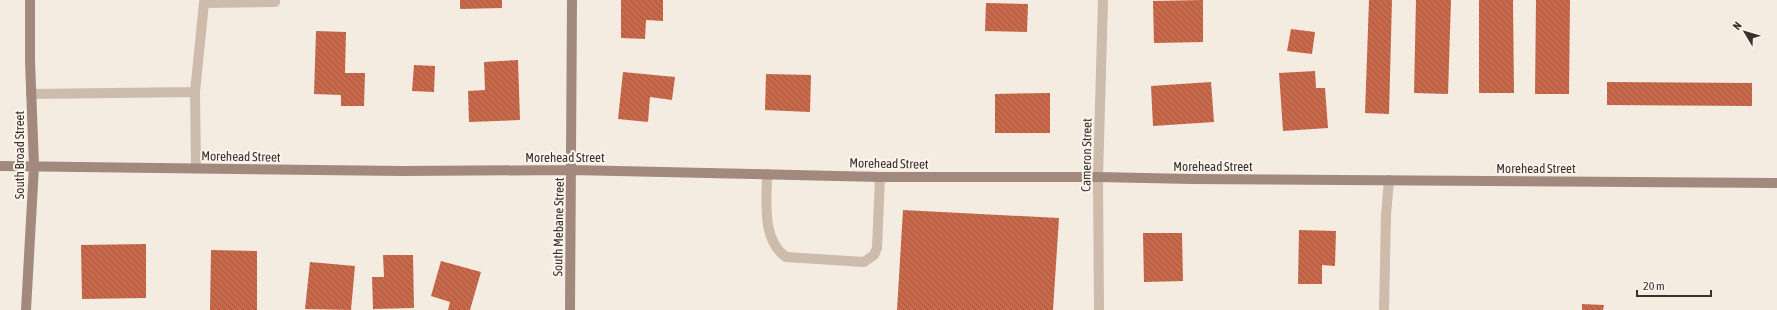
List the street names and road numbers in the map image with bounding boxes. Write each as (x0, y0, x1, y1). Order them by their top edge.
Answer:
street label: South Broad Street (12, 111, 27, 199)
street label: Cameron Street (1078, 118, 1095, 192)
street label: Morehead Street (201, 148, 281, 165)
street label: Morehead Street (525, 150, 605, 165)
street label: Morehead Street (849, 155, 929, 172)
street label: Morehead Street (1173, 159, 1253, 174)
street label: Morehead Street (1496, 161, 1576, 176)
street label: South Mebane Street (550, 177, 567, 277)

